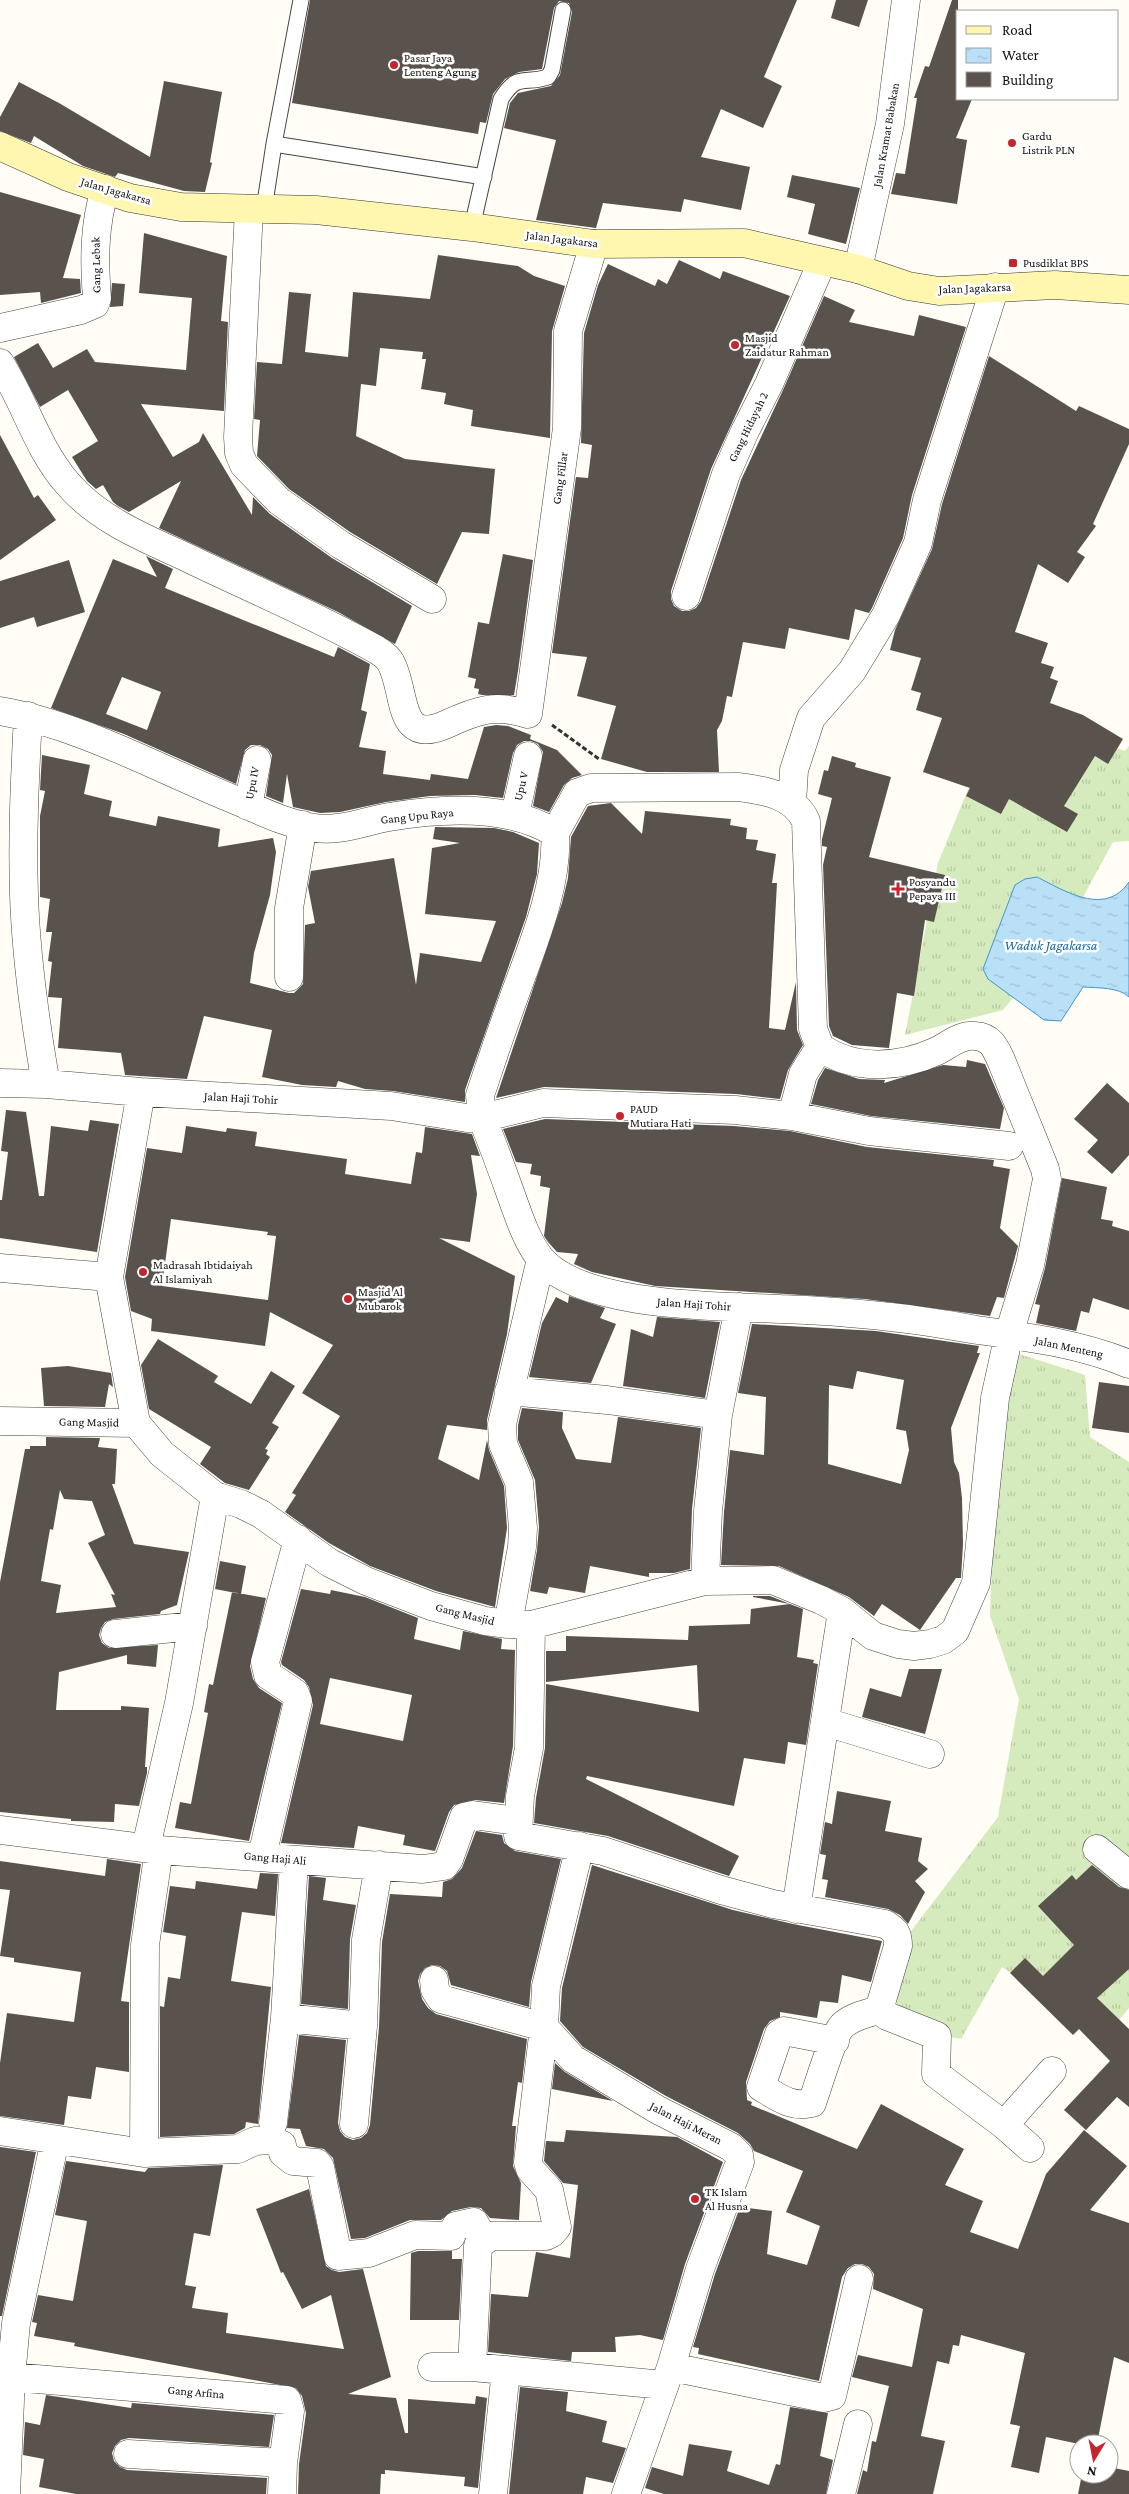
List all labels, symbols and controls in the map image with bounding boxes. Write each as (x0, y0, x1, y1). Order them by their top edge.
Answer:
legend (956, 10, 1119, 100)
text: Road (1002, 22, 1033, 38)
text: Water (1002, 47, 1039, 63)
place label: Pasar Jaya Lenteng Agung (404, 51, 477, 79)
marker: Pasar Jaya Lenteng Agung (388, 59, 400, 71)
text: Building (1002, 72, 1053, 89)
street label: Jalan Kramat Babakan (870, 81, 902, 189)
place label: Gardu Listrik PLN (1022, 129, 1075, 157)
marker: Gardu Listrik PLN (1006, 137, 1018, 149)
street label: Jalan Jagakarsa (78, 174, 153, 208)
street label: Jalan Jagakarsa (524, 228, 599, 250)
street label: Gang Lebak (89, 236, 103, 293)
place label: Pusdiklat BPS (1023, 256, 1089, 270)
marker: Pusdiklat BPS (1007, 257, 1019, 269)
street label: Jalan Jagakarsa (937, 280, 1012, 296)
place label: Masjid Zaidatur Rahman (745, 331, 829, 359)
marker: Masjid Zaidatur Rahman (729, 339, 741, 351)
street label: Gang Hidayah 2 (725, 390, 771, 464)
street label: Gang Fillar (549, 450, 571, 505)
street label: Upu IV (242, 765, 262, 801)
street label: Upu V (511, 770, 531, 802)
street label: Gang Upu Raya (380, 805, 455, 827)
place label: Posyandu Pepaya III (909, 875, 956, 903)
marker: Posyandu Pepaya III (891, 882, 905, 896)
water label: Waduk Jagakarsa (1005, 937, 1098, 953)
street label: Jalan Haji Tohir (203, 1089, 279, 1107)
place label: PAUD Mutiara Hati (630, 1102, 691, 1130)
marker: PAUD Mutiara Hati (614, 1110, 626, 1122)
place label: Madrasah Ibtidaiyah Al Islamiyah (153, 1258, 253, 1286)
marker: Madrasah Ibtidaiyah Al Islamiyah (137, 1266, 149, 1278)
place label: Masjid Al Mubarok (358, 1285, 403, 1313)
marker: Masjid Al Mubarok (342, 1293, 354, 1305)
street label: Jalan Haji Tohir (656, 1294, 732, 1314)
street label: Jalan Menteng (1033, 1333, 1105, 1361)
street label: Gang Masjid (59, 1414, 120, 1430)
street label: Gang Masjid (434, 1600, 497, 1628)
street label: Gang Haji Ali (243, 1848, 307, 1868)
street label: Jalan Haji Meran (647, 2098, 725, 2148)
place label: TK Islam Al Husna (705, 2185, 749, 2213)
marker: TK Islam Al Husna (689, 2193, 701, 2205)
street label: Gang Arfina (167, 2383, 226, 2402)
north arrow (1069, 2434, 1119, 2484)
text: N (1085, 2463, 1098, 2481)

